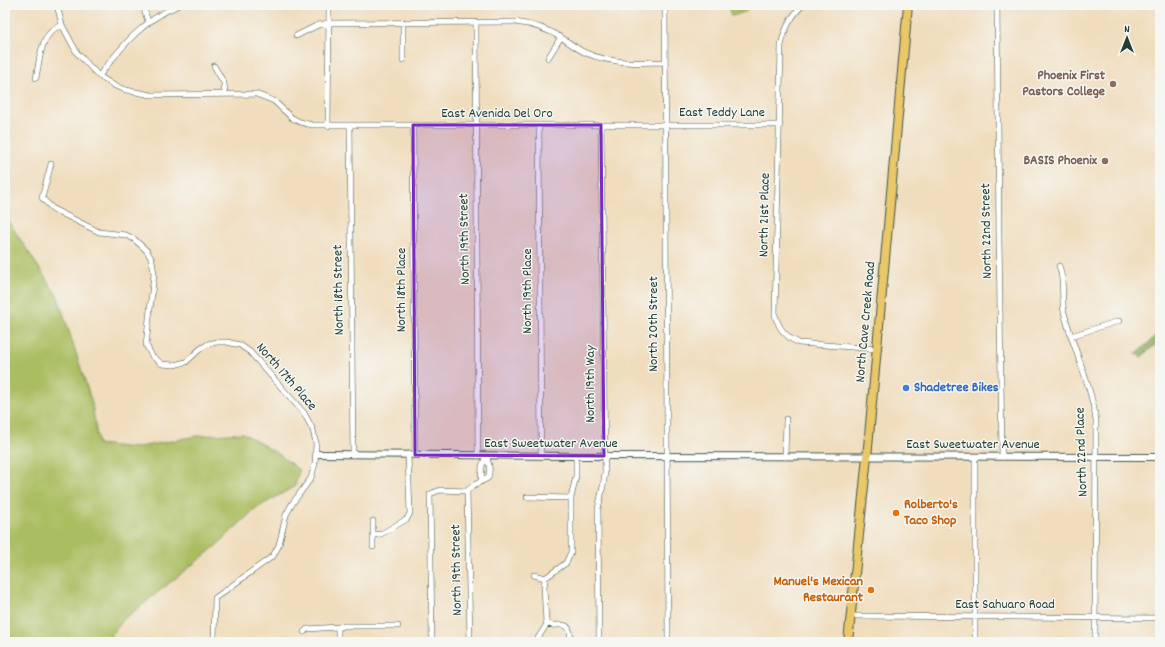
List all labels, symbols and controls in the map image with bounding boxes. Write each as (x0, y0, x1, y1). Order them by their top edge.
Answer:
north arrow (1107, 18, 1147, 58)
text: N (1124, 22, 1130, 38)
place label: Phoenix First Pastors College (1022, 66, 1106, 102)
marker: Phoenix First Pastors College (1108, 79, 1118, 89)
street label: East Teddy Lane (679, 103, 765, 123)
street label: East Avenida Del Oro (441, 104, 553, 124)
place label: BASIS Phoenix (1023, 151, 1098, 171)
marker: BASIS Phoenix (1100, 156, 1110, 166)
street label: North 21st Place (754, 173, 776, 257)
street label: North 22nd Street (976, 183, 998, 279)
street label: North 19th Street (454, 193, 476, 285)
street label: North 18th Street (328, 245, 350, 335)
street label: North 18th Place (392, 248, 412, 332)
street label: North 19th Place (518, 248, 538, 334)
street label: North Cave Creek Road (851, 261, 881, 383)
street label: North 20th Street (644, 276, 664, 372)
street label: North 17th Place (251, 339, 321, 415)
street label: North 19th Way (581, 345, 601, 423)
place label: Shadetree Bikes (914, 378, 999, 398)
marker: Shadetree Bikes (901, 383, 911, 393)
street label: North 22nd Place (1070, 407, 1094, 497)
street label: East Sweetwater Avenue (484, 434, 618, 454)
street label: East Sweetwater Avenue (906, 435, 1040, 455)
place label: Rolberto's Taco Shop (904, 495, 958, 531)
marker: Rolberto's Taco Shop (891, 508, 901, 518)
street label: North 19th Street (446, 524, 468, 616)
place label: Manuel's Mexican Restaurant (774, 572, 864, 608)
marker: Manuel's Mexican Restaurant (866, 585, 876, 595)
street label: East Sahuaro Road (955, 595, 1055, 615)

